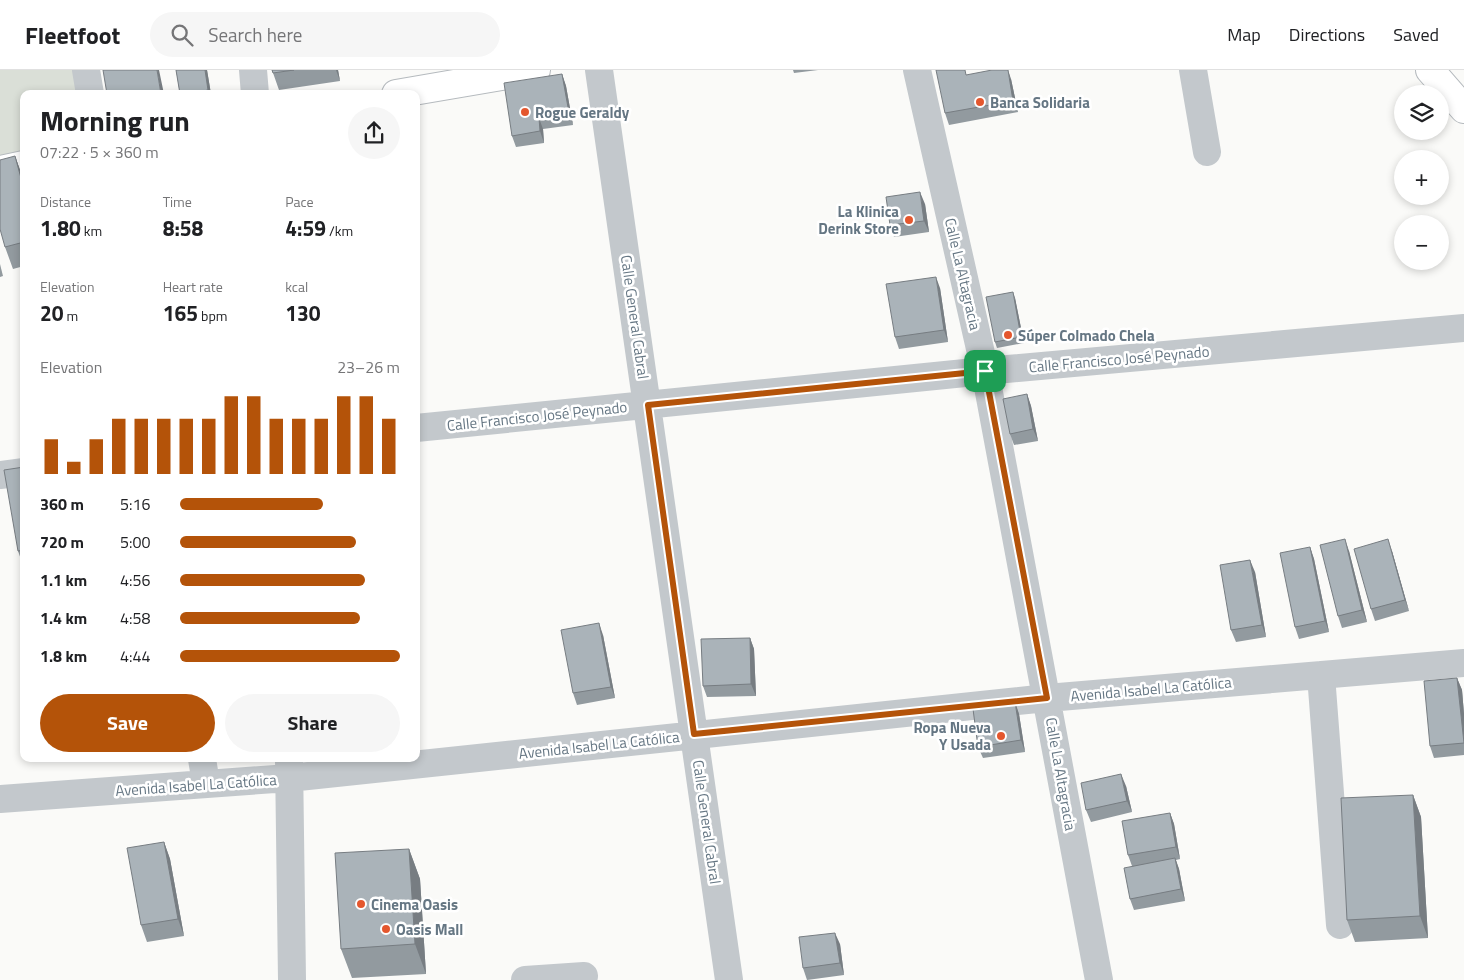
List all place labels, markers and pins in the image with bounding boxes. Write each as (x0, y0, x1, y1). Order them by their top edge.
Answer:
place label: Banca Solidaria (990, 91, 1090, 114)
marker: Banca Solidaria (974, 96, 986, 108)
place label: Rogue Geraldy (535, 101, 630, 124)
marker: Rogue Geraldy (519, 106, 531, 118)
place label: La Klinica Derink Store (818, 200, 899, 240)
marker: La Klinica Derink Store (903, 214, 915, 226)
place label: Súper Colmado Chela (1018, 324, 1155, 347)
marker: Súper Colmado Chela (1002, 329, 1014, 341)
pin (964, 350, 1006, 392)
place label: Ropa Nueva Y Usada (913, 716, 991, 756)
marker: Ropa Nueva Y Usada (995, 730, 1007, 742)
place label: Cinema Oasis (371, 893, 458, 916)
marker: Cinema Oasis (355, 898, 367, 910)
place label: Oasis Mall (396, 918, 463, 941)
marker: Oasis Mall (380, 923, 392, 935)

